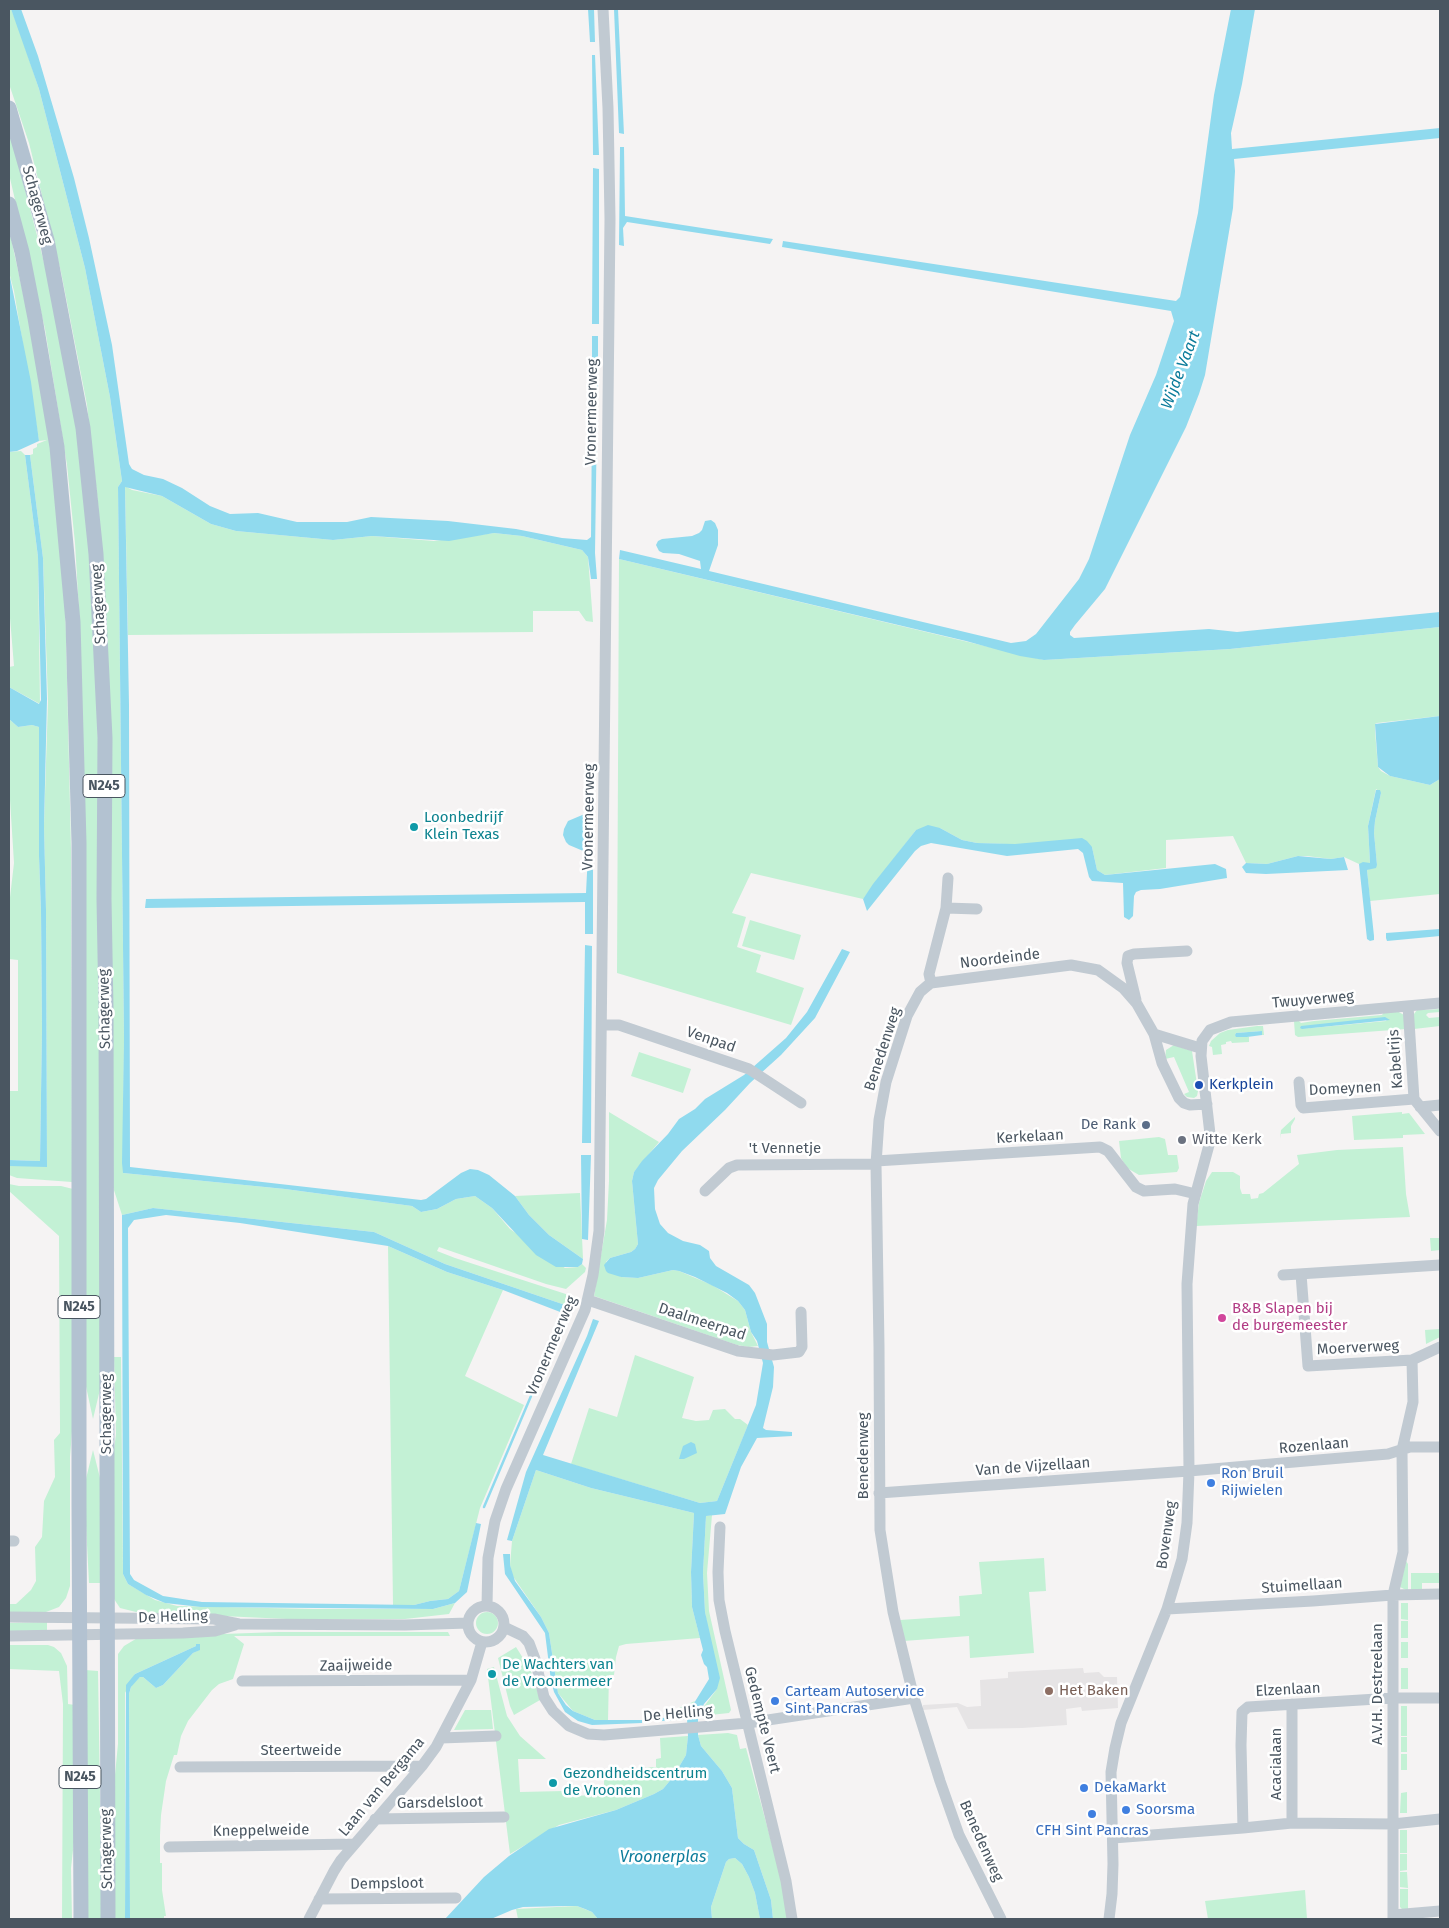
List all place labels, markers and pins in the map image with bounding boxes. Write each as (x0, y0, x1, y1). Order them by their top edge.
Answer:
place label: Loonbedrijf Klein Texas (424, 809, 503, 844)
marker: Loonbedrijf Klein Texas (408, 821, 420, 833)
place label: Kerkplein (1209, 1076, 1274, 1094)
marker: Kerkplein (1193, 1079, 1205, 1091)
place label: De Rank (1081, 1116, 1136, 1134)
marker: De Rank (1140, 1119, 1152, 1131)
place label: Witte Kerk (1192, 1131, 1262, 1149)
marker: Witte Kerk (1176, 1134, 1188, 1146)
place label: B&B Slapen bij de burgemeester (1232, 1300, 1347, 1335)
marker: B&B Slapen bij de burgemeester (1216, 1312, 1228, 1324)
place label: Ron Bruil Rijwielen (1221, 1465, 1284, 1500)
marker: Ron Bruil Rijwielen (1205, 1477, 1217, 1489)
place label: De Wachters van de Vroonermeer (502, 1656, 614, 1691)
marker: De Wachters van de Vroonermeer (486, 1668, 498, 1680)
place label: Het Baken (1059, 1682, 1129, 1700)
place label: Carteam Autoservice Sint Pancras (785, 1683, 924, 1718)
marker: Het Baken (1043, 1685, 1055, 1697)
marker: Carteam Autoservice Sint Pancras (769, 1695, 781, 1707)
place label: Gezondheidscentrum de Vroonen (563, 1765, 707, 1800)
marker: Gezondheidscentrum de Vroonen (547, 1777, 559, 1789)
place label: DekaMarkt (1094, 1779, 1166, 1797)
marker: DekaMarkt (1078, 1782, 1090, 1794)
place label: Soorsma (1136, 1801, 1195, 1819)
marker: Soorsma (1120, 1804, 1132, 1816)
marker: CFH Sint Pancras (1086, 1808, 1098, 1820)
place label: CFH Sint Pancras (1036, 1822, 1148, 1840)

